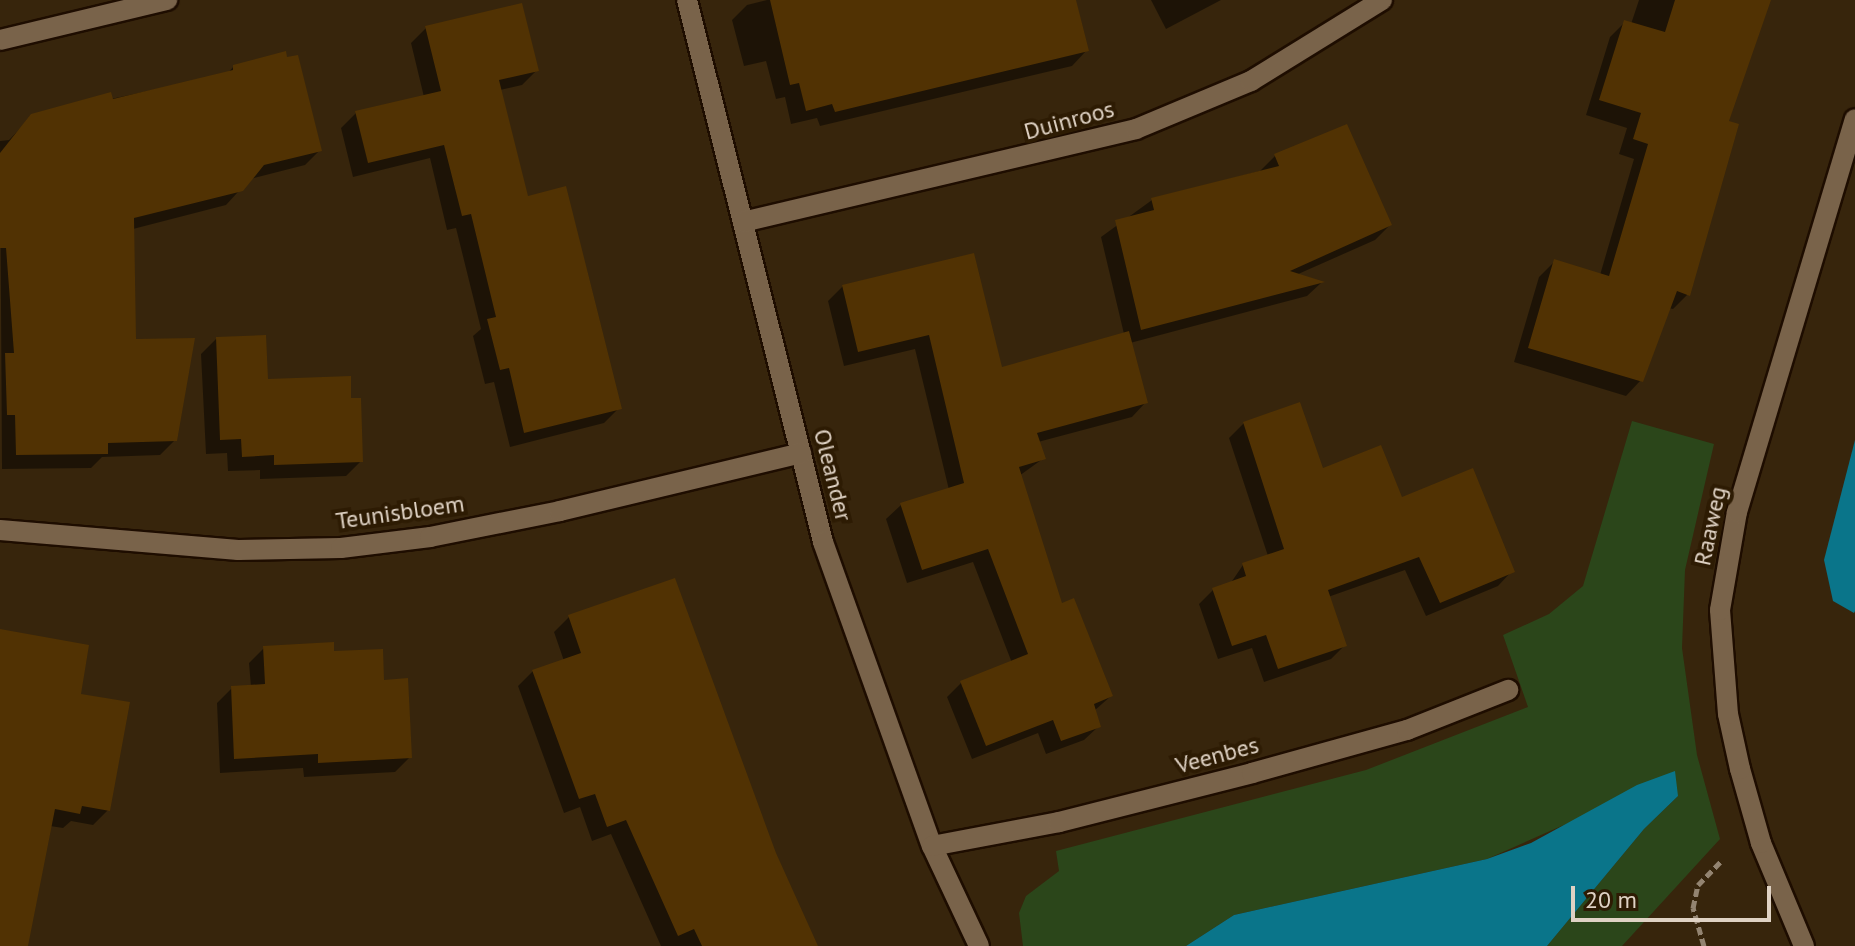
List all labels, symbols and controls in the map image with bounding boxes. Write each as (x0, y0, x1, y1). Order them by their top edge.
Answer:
street label: Duinroos (1021, 94, 1117, 146)
street label: Oleander (808, 426, 858, 524)
street label: Raaweg (1688, 484, 1732, 568)
street label: Teunisbloem (334, 489, 466, 535)
street label: Veenbes (1172, 730, 1262, 780)
scale bar (1575, 870, 1775, 920)
text: 20 m (1585, 884, 1637, 915)

